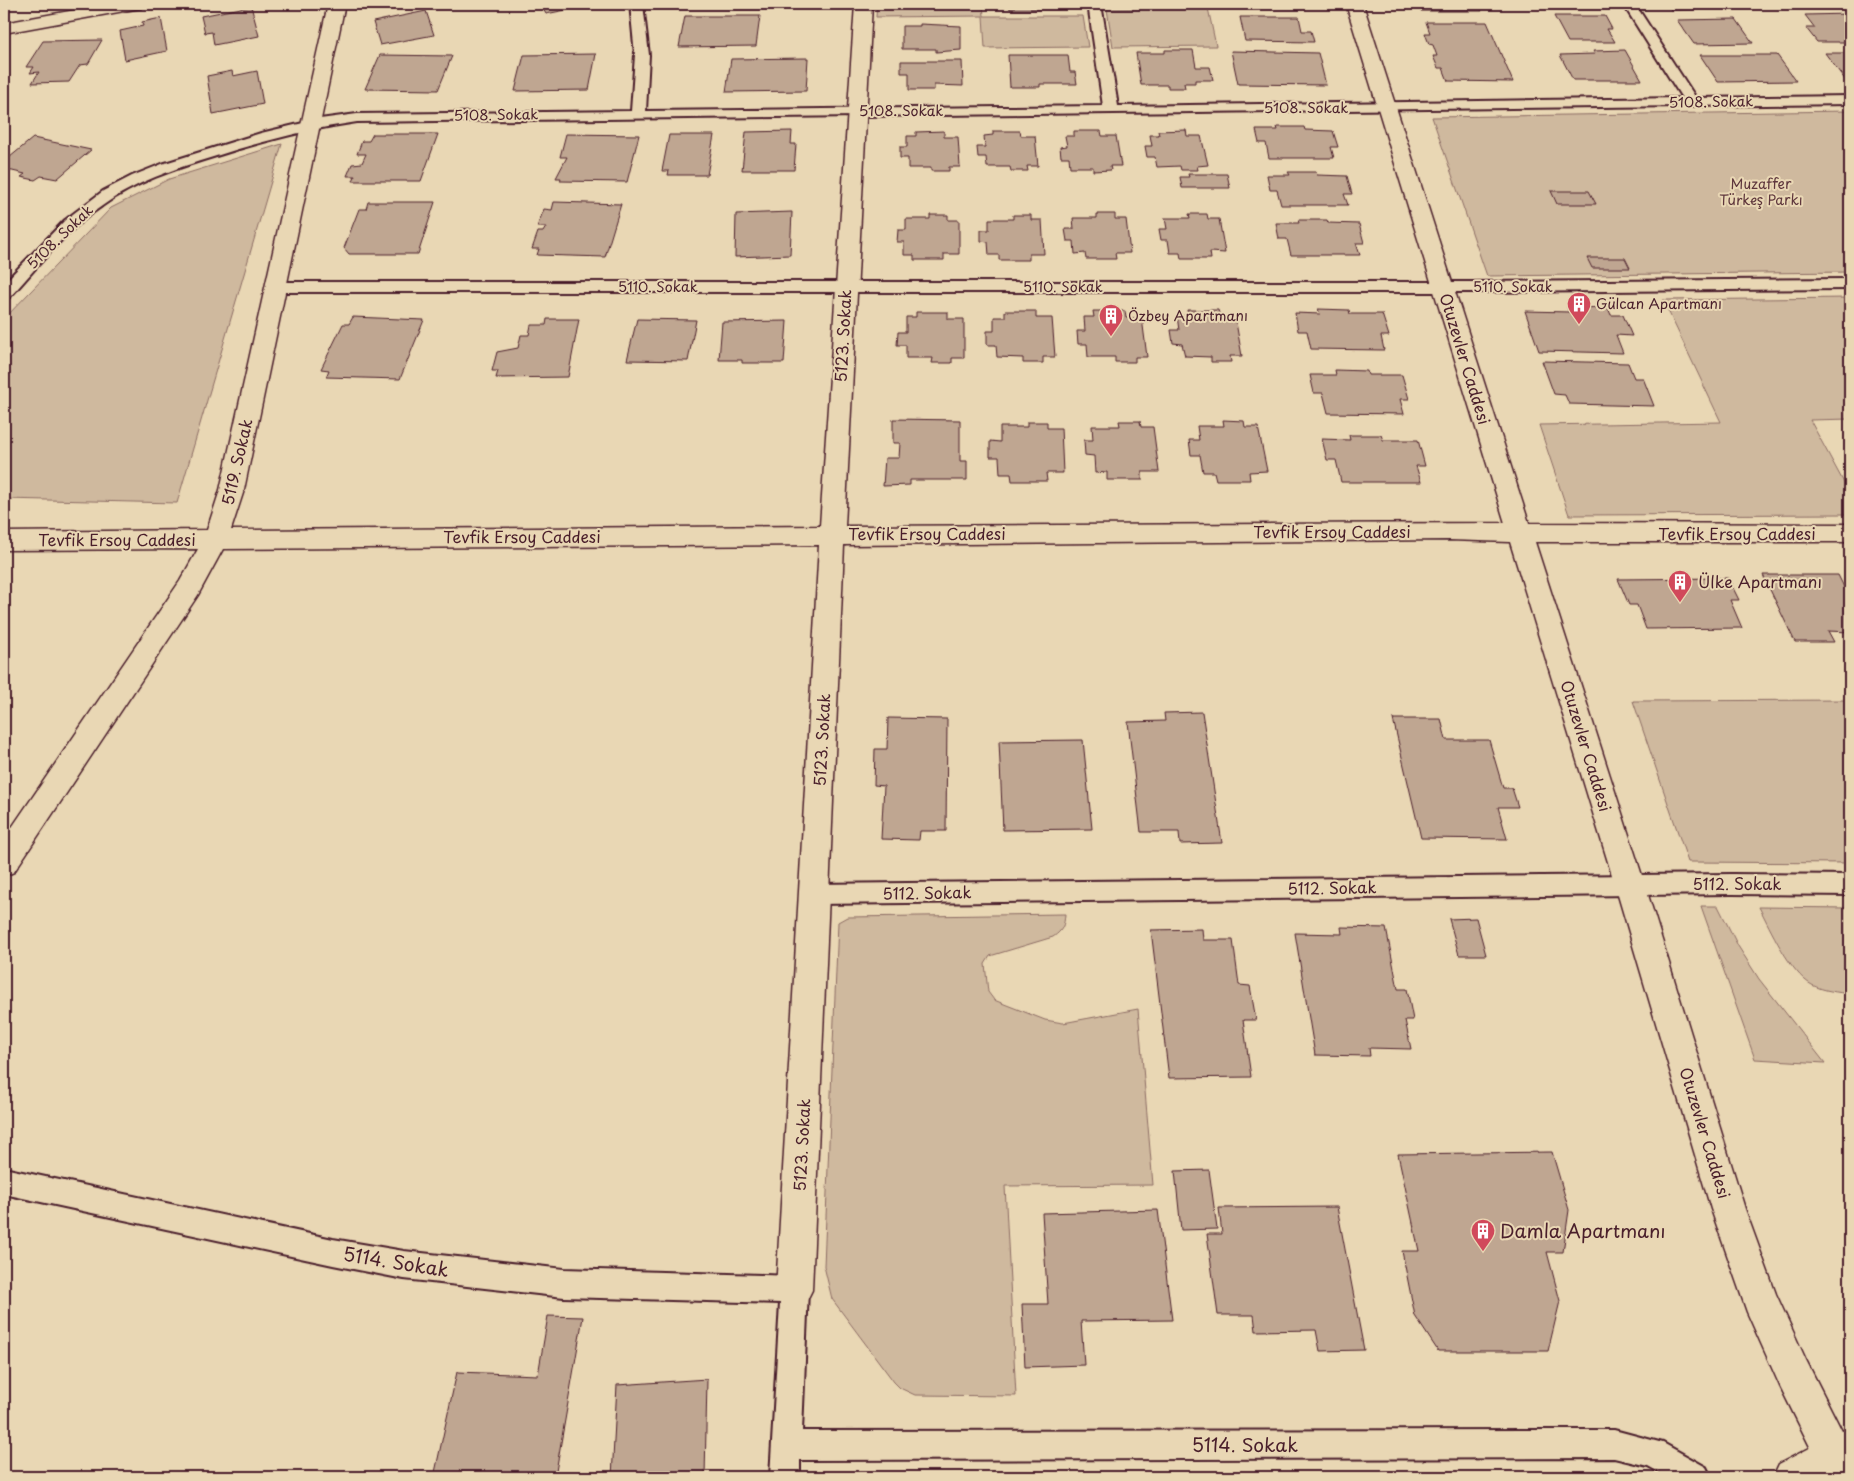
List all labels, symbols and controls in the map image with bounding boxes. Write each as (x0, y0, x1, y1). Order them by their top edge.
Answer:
street label: 5108. Sokak (1668, 90, 1753, 113)
street label: 5108. Sokak (1264, 97, 1348, 118)
street label: 5108. Sokak (859, 100, 943, 121)
street label: 5108. Sokak (453, 103, 538, 126)
park label: Muzaffer Türkeş Parkı (1719, 173, 1803, 210)
street label: 5108. Sokak (22, 200, 97, 274)
street label: 5110. Sokak (618, 276, 698, 297)
street label: 5110. Sokak (1023, 276, 1103, 297)
street label: 5110. Sokak (1473, 276, 1553, 297)
street label: 5123. Sokak (828, 289, 856, 383)
street label: Otuzevler Caddesi (1435, 290, 1497, 427)
building icon: Gülcan Apartmanı (1566, 291, 1592, 325)
place label: Gülcan Apartmanı (1596, 293, 1722, 314)
building icon: Özbey Apartmanı (1098, 303, 1124, 337)
place label: Özbey Apartmanı (1128, 305, 1248, 326)
street label: 5119. Sokak (214, 416, 258, 507)
street label: Tevfik Ersoy Caddesi (1253, 519, 1411, 543)
street label: Tevfik Ersoy Caddesi (848, 521, 1006, 545)
street label: Tevfik Ersoy Caddesi (1658, 521, 1816, 545)
street label: Tevfik Ersoy Caddesi (443, 524, 601, 548)
street label: Tevfik Ersoy Caddesi (38, 527, 196, 551)
building icon: Ülke Apartmanı (1667, 569, 1693, 603)
place label: Ülke Apartmanı (1698, 569, 1822, 593)
street label: Otuzevler Caddesi (1556, 677, 1618, 814)
street label: 5123. Sokak (807, 693, 835, 787)
street label: 5112. Sokak (1692, 871, 1782, 895)
street label: 5112. Sokak (1287, 874, 1377, 900)
street label: 5112. Sokak (882, 879, 972, 905)
street label: Otuzevler Caddesi (1675, 1064, 1737, 1201)
street label: 5123. Sokak (787, 1098, 815, 1192)
place label: Damla Apartmanı (1500, 1216, 1666, 1244)
building icon: Damla Apartmanı (1470, 1218, 1496, 1252)
street label: 5114. Sokak (341, 1239, 451, 1283)
street label: 5114. Sokak (1192, 1430, 1298, 1458)

